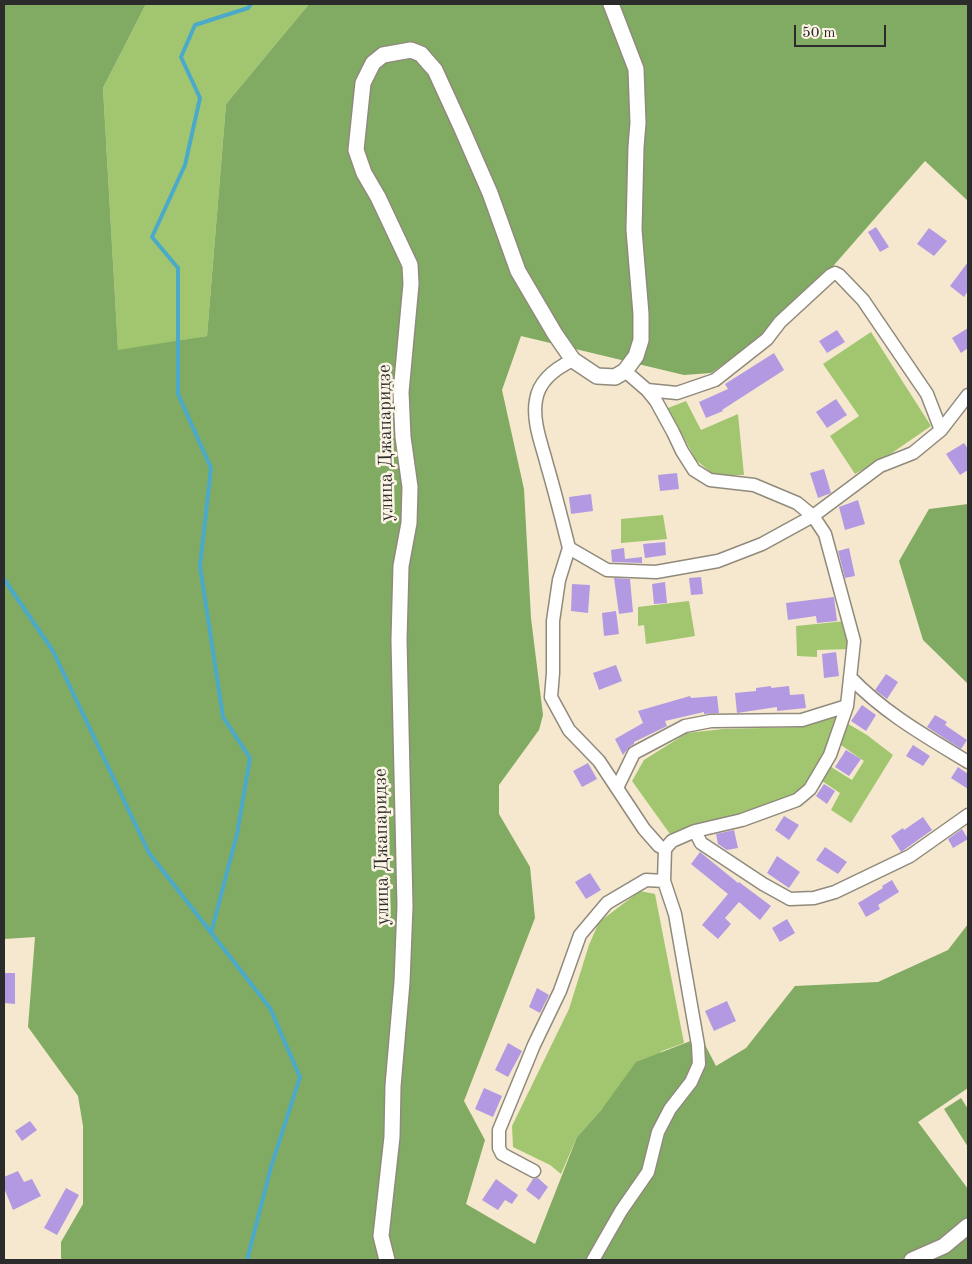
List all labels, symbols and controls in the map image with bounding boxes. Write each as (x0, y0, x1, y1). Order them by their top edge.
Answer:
scale bar (797, 15, 890, 47)
text: 50 m (802, 26, 836, 41)
street label: улица Джапаридзе (373, 364, 399, 522)
street label: улица Джапаридзе (369, 768, 395, 926)

